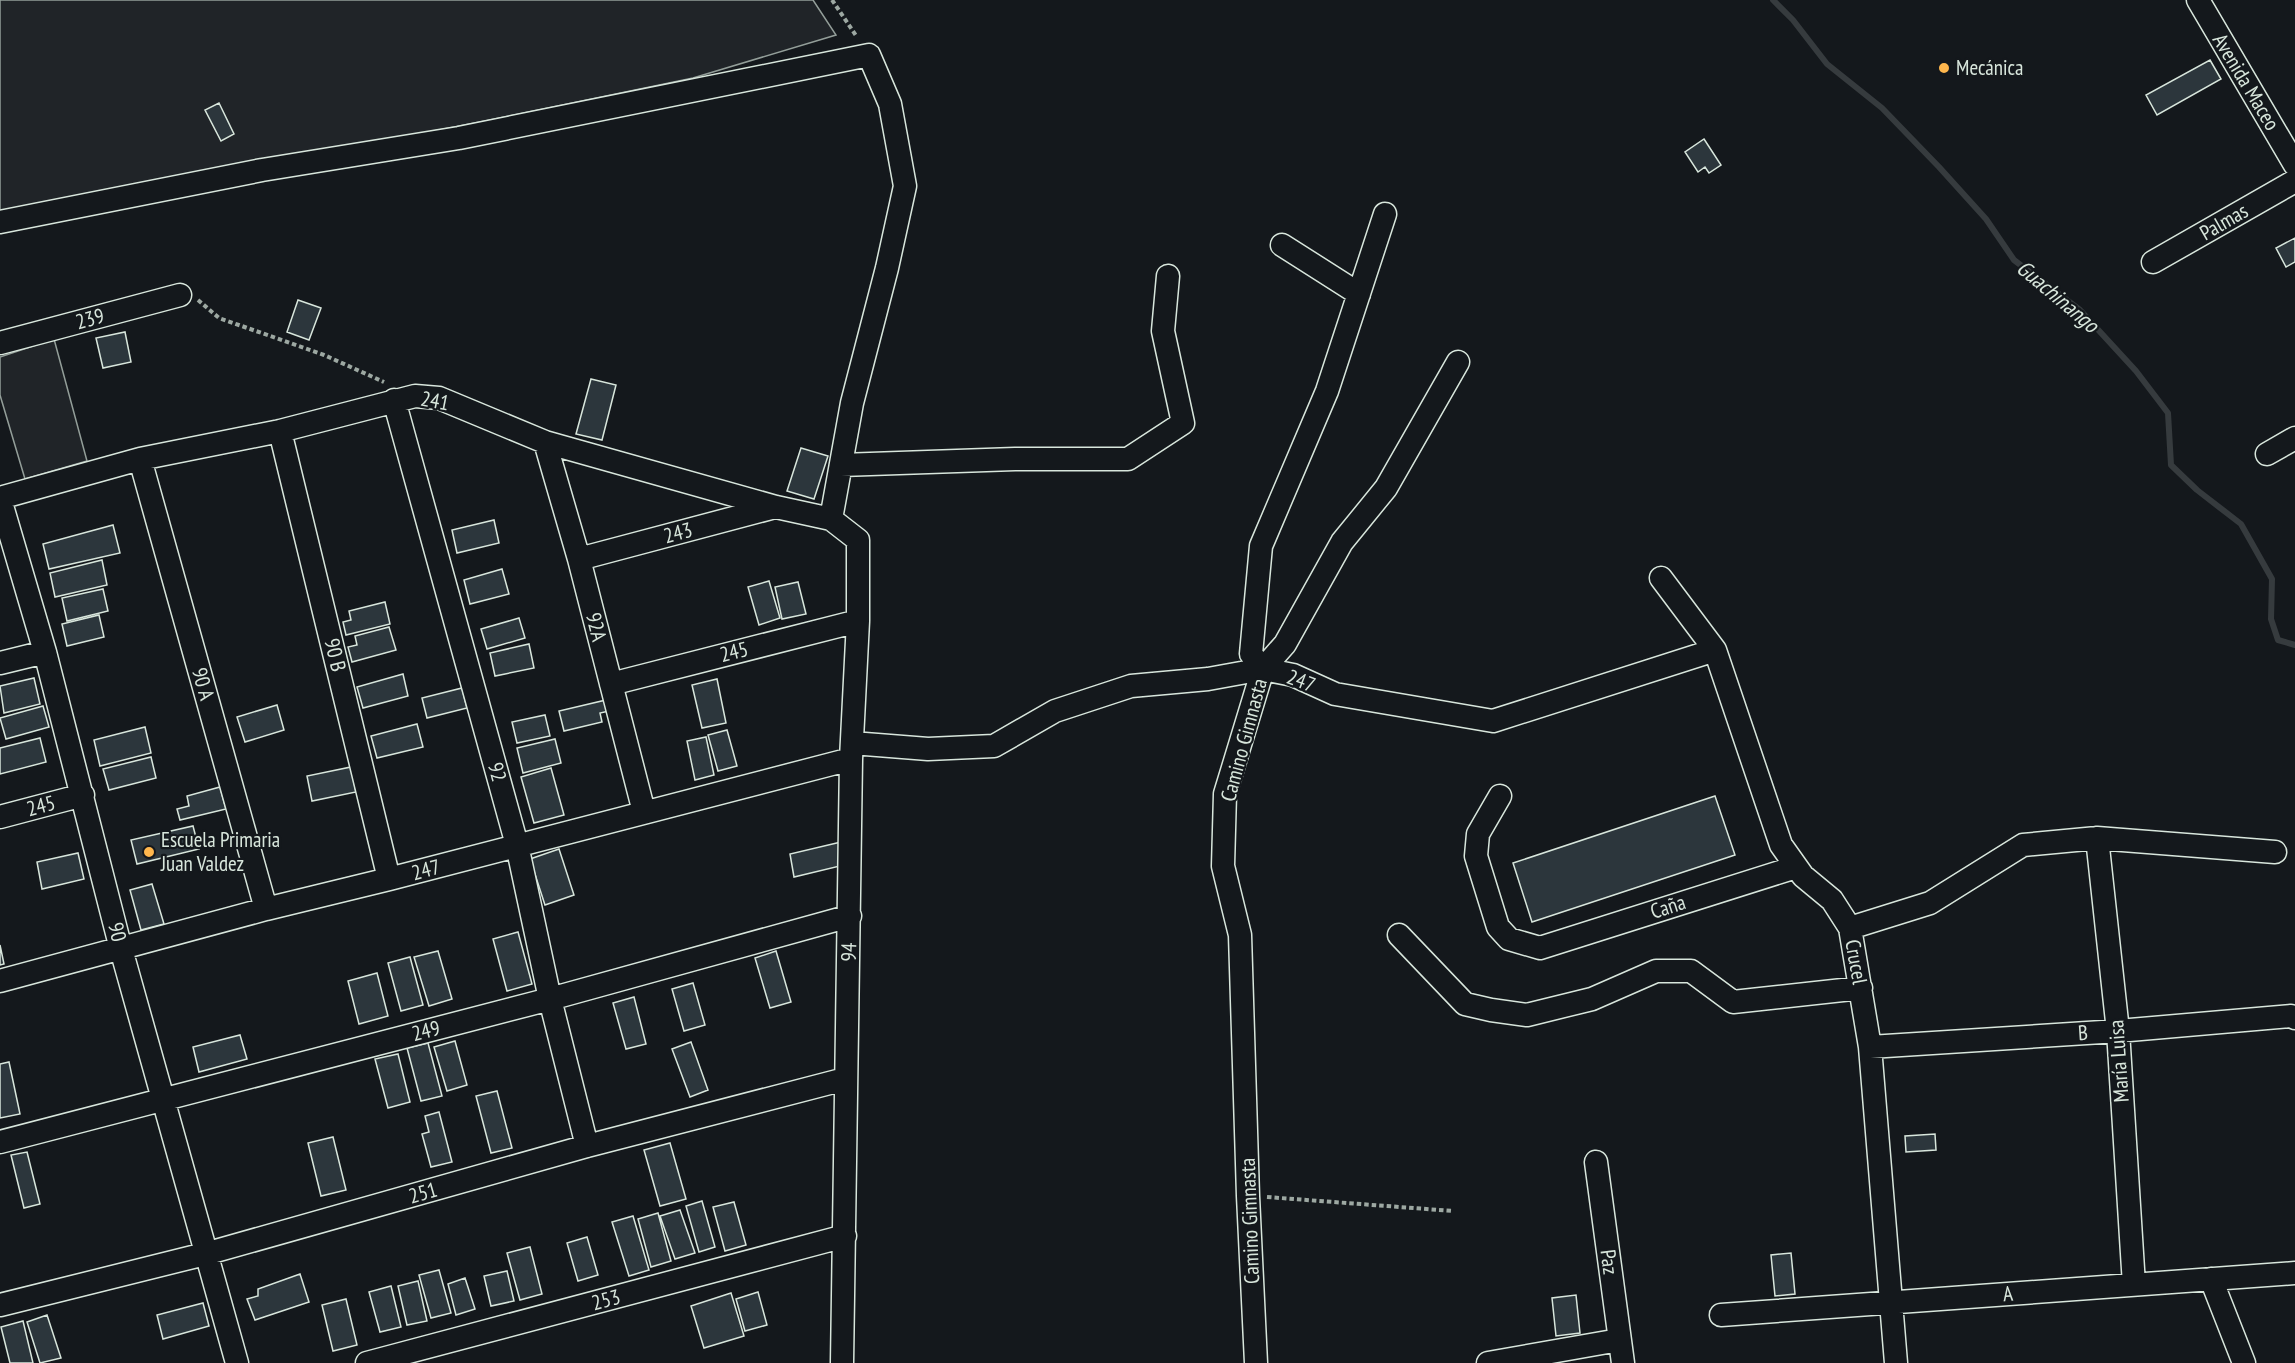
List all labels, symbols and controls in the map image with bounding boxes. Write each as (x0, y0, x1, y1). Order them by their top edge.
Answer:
street label: Avenida Maceo (2207, 28, 2286, 135)
place label: Mecánica (1956, 54, 2023, 81)
marker: Mecánica (1937, 61, 1951, 75)
street label: Palmas (2195, 197, 2253, 246)
water label: Guachinango (2011, 254, 2106, 339)
street label: 239 (73, 302, 107, 335)
street label: 241 (419, 385, 452, 416)
street label: 243 (661, 516, 695, 549)
street label: 92A (580, 610, 613, 644)
street label: 90 B (318, 635, 353, 674)
street label: 245 (717, 635, 751, 668)
street label: 247 (1283, 663, 1319, 698)
street label: 90 A (186, 664, 221, 703)
street label: Camino Gimnasta (1214, 675, 1273, 804)
street label: 92 (482, 759, 513, 784)
street label: 245 (24, 789, 58, 822)
place label: Escuela Primaria Juan Valdez (160, 826, 280, 877)
marker: Escuela Primaria Juan Valdez (142, 845, 156, 859)
street label: 247 (409, 853, 443, 886)
street label: Caña (1647, 888, 1689, 925)
street label: 90 (102, 919, 133, 944)
street label: Crucel (1839, 937, 1874, 986)
street label: 94 (835, 942, 862, 962)
street label: 249 (409, 1014, 443, 1047)
street label: B (2077, 1019, 2089, 1046)
street label: María Luisa (2102, 1019, 2135, 1103)
street label: Camino Gimnasta (1234, 1157, 1265, 1285)
street label: 251 (406, 1176, 440, 1209)
street label: Paz (1595, 1248, 1624, 1276)
street label: A (2002, 1280, 2014, 1307)
street label: 253 (589, 1283, 623, 1316)

